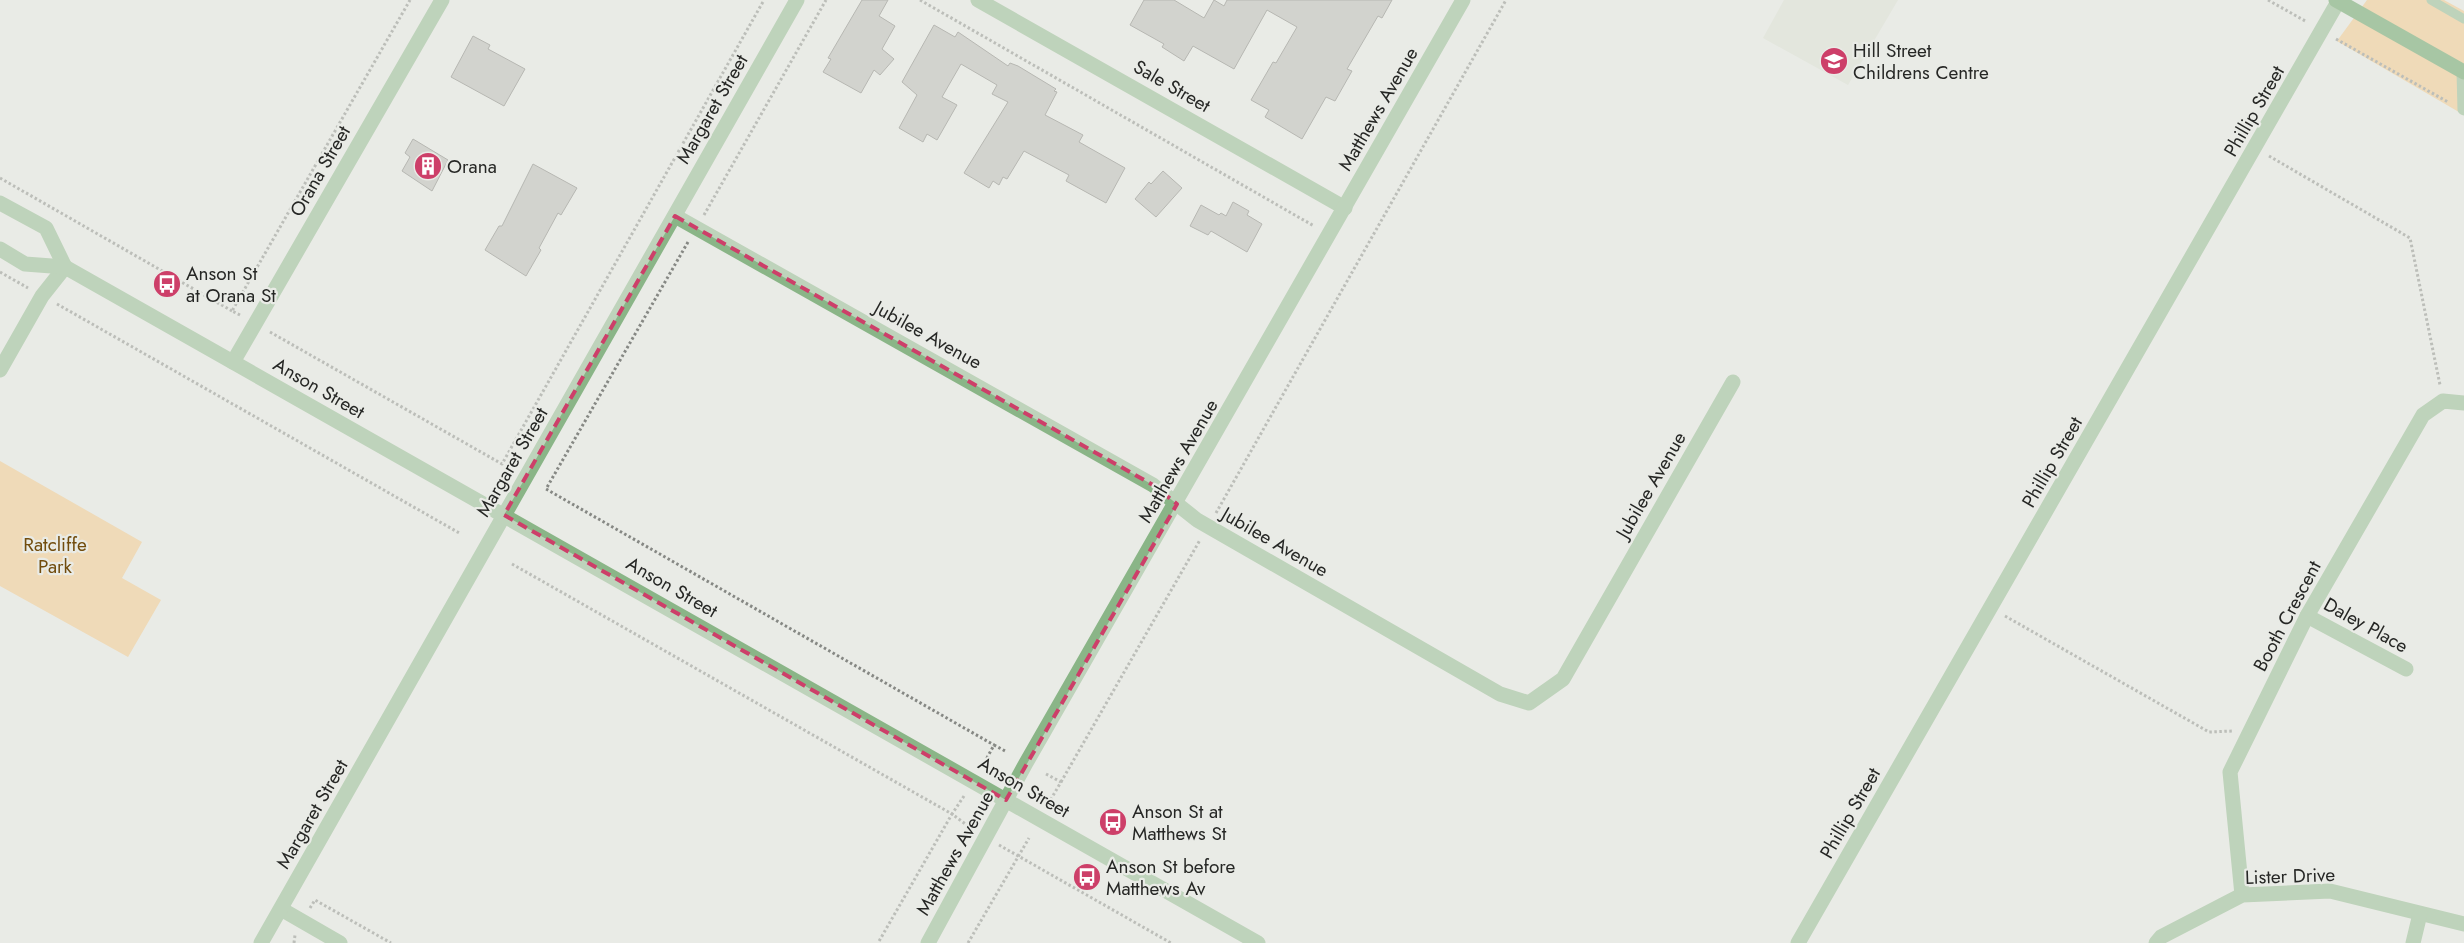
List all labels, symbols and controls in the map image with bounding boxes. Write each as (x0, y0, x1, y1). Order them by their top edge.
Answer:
place label: Hill Street Childrens Centre (1853, 37, 1989, 86)
street label: Matthews Avenue (1332, 42, 1424, 176)
school or university icon: Hill Street Childrens Centre (1819, 46, 1849, 76)
street label: Margaret Street (670, 49, 754, 169)
street label: Sale Street (1129, 53, 1216, 119)
street label: Phillip Street (2217, 60, 2291, 161)
street label: Orana Street (283, 120, 357, 221)
building icon: Orana (413, 151, 443, 181)
place label: Orana (447, 153, 497, 180)
place label: Anson St at Orana St (186, 260, 276, 309)
bus stop icon: Anson St at Orana St (152, 269, 182, 299)
street label: Jubilee Avenue (867, 293, 987, 376)
street label: Anson Street (268, 351, 370, 425)
street label: Matthews Avenue (1132, 394, 1224, 528)
street label: Margaret Street (470, 402, 554, 522)
street label: Phillip Street (2015, 411, 2089, 512)
street label: Jubilee Avenue (1608, 426, 1693, 546)
street label: Jubilee Avenue (1214, 499, 1334, 584)
park label: Ratcliffe Park (23, 531, 87, 580)
street label: Anson Street (621, 550, 723, 624)
street label: Booth Crescent (2247, 556, 2328, 676)
street label: Daley Place (2319, 591, 2413, 659)
street label: Anson Street (973, 750, 1075, 824)
street label: Margaret Street (270, 754, 354, 874)
street label: Phillip Street (1813, 762, 1887, 863)
street label: Matthews Avenue (910, 786, 1001, 920)
place label: Anson St at Matthews St (1132, 798, 1227, 847)
bus stop icon: Anson St at Matthews St (1098, 807, 1128, 837)
place label: Anson St before Matthews Av (1106, 853, 1236, 902)
street label: Lister Drive (2245, 861, 2336, 891)
bus stop icon: Anson St before Matthews Av (1072, 862, 1102, 892)

